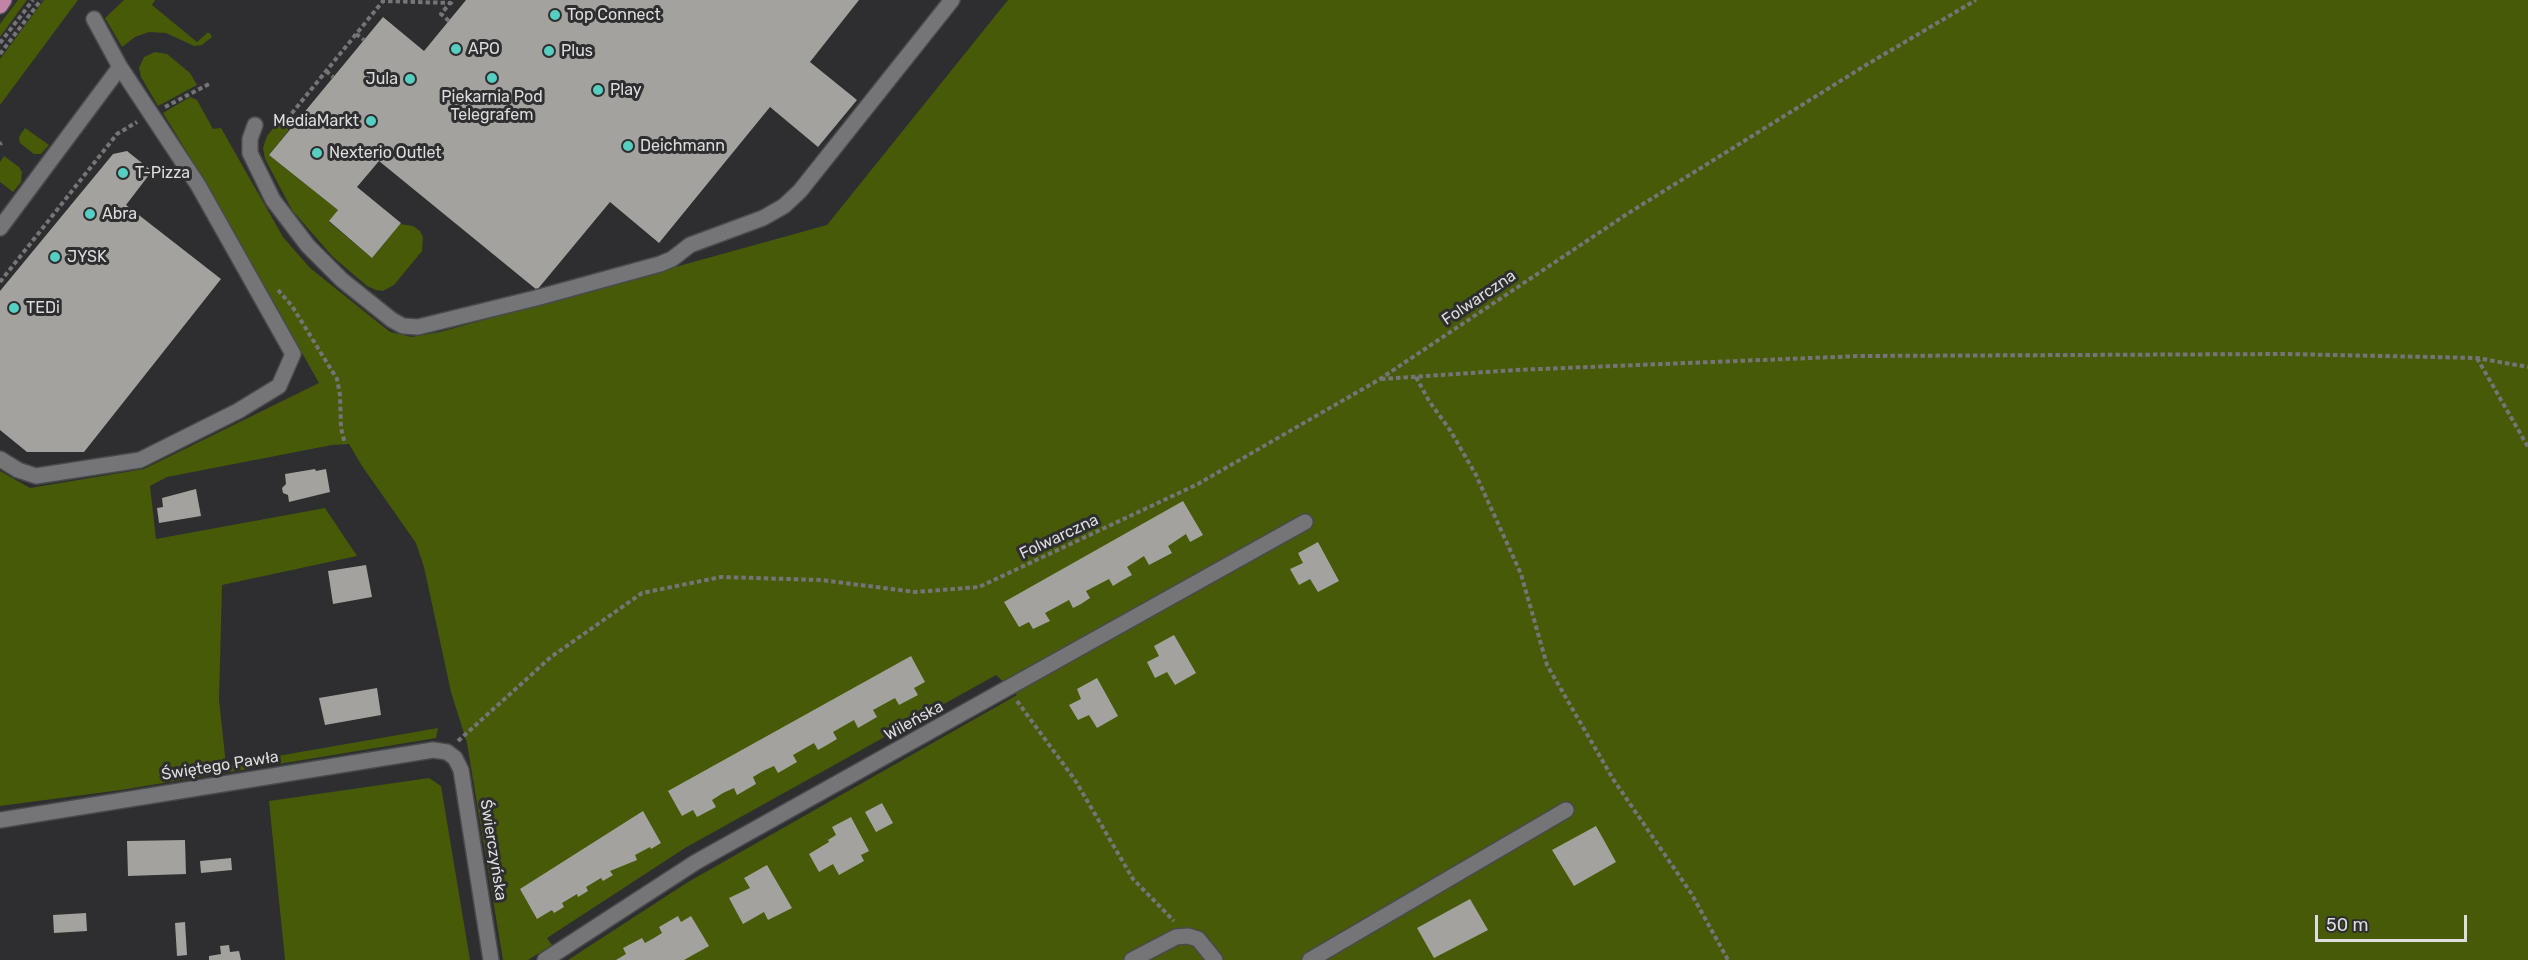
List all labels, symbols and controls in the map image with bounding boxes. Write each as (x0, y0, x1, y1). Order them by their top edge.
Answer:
place label: Top Connect (567, 5, 661, 25)
marker: Top Connect (548, 8, 562, 22)
place label: APO (468, 39, 500, 59)
place label: Plus (561, 41, 593, 61)
marker: APO (449, 42, 463, 56)
marker: Plus (542, 44, 556, 58)
place label: Jula (366, 69, 398, 89)
marker: Piekarnia Pod Telegrafem (485, 71, 499, 85)
marker: Jula (403, 72, 417, 86)
place label: Play (610, 80, 642, 100)
marker: Play (591, 83, 605, 97)
place label: Piekarnia Pod Telegrafem (441, 87, 543, 125)
place label: MediaMarkt (273, 111, 359, 131)
marker: MediaMarkt (364, 114, 378, 128)
place label: Deichmann (640, 136, 725, 156)
marker: Deichmann (621, 139, 635, 153)
place label: Nexterio Outlet (329, 143, 442, 163)
marker: Nexterio Outlet (310, 146, 324, 160)
place label: T-Pizza (135, 163, 190, 183)
marker: T-Pizza (116, 166, 130, 180)
place label: Abra (102, 204, 137, 224)
marker: Abra (83, 207, 97, 221)
place label: JYSK (67, 247, 107, 267)
marker: JYSK (48, 250, 62, 264)
street label: Folwarczna (1438, 266, 1520, 330)
place label: TEDi (26, 298, 60, 318)
marker: TEDi (7, 301, 21, 315)
street label: Folwarczna (1016, 510, 1102, 564)
street label: Wileńska (881, 697, 947, 745)
street label: Świętego Pawła (160, 747, 280, 785)
street label: Świerczyńska (476, 798, 510, 902)
scale bar (2318, 903, 2470, 941)
text: 50 m (2326, 914, 2369, 936)

